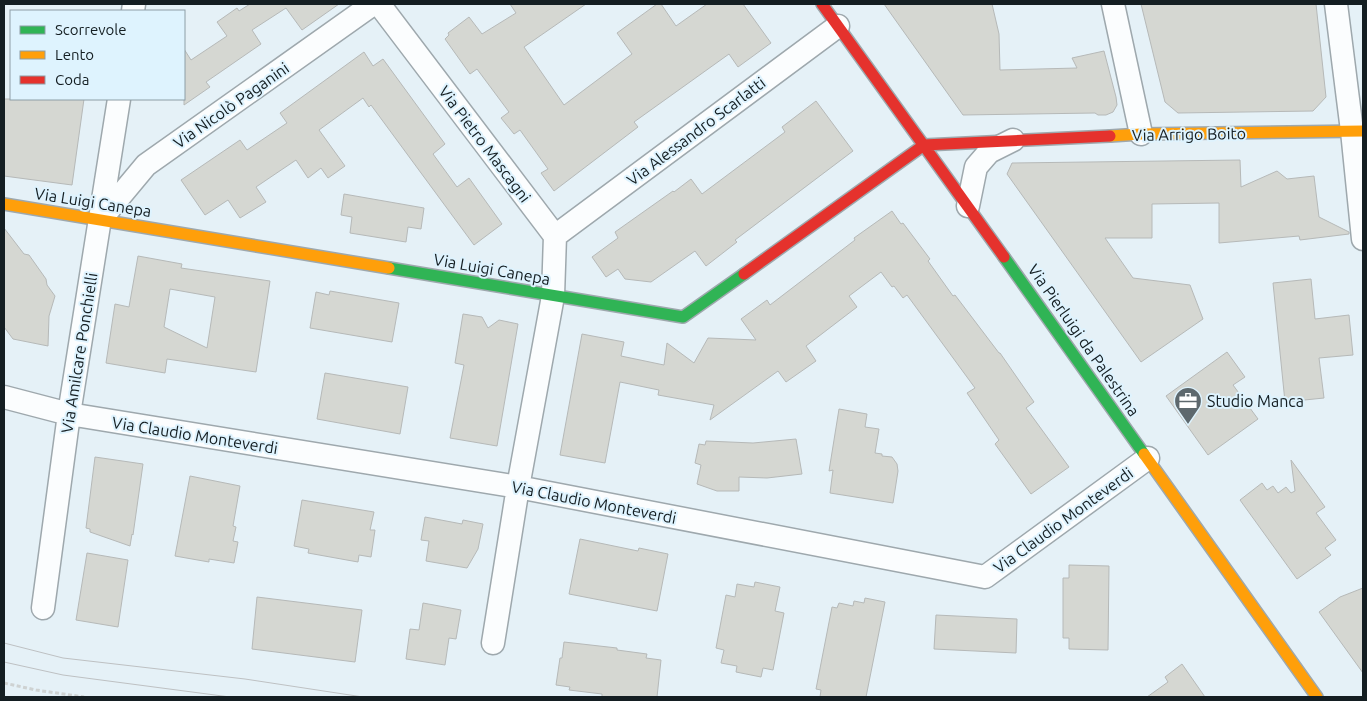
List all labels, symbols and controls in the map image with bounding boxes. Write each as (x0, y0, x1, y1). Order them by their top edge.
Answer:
legend (10, 10, 185, 100)
text: Scorrevole (55, 21, 126, 38)
text: Lento (55, 46, 94, 63)
street label: Via Nicolò Paganini (170, 58, 292, 152)
text: Coda (55, 71, 89, 88)
street label: Via Alessandro Scarlatti (623, 73, 769, 189)
street label: Via Pietro Mascagni (435, 82, 535, 206)
street label: Via Arrigo Boito (1132, 124, 1246, 144)
street label: Via Luigi Canepa (33, 184, 153, 220)
street label: Via Luigi Canepa (432, 250, 552, 288)
street label: Via Pierluigi da Palestrina (1025, 261, 1143, 419)
street label: Via Amilcare Ponchielli (57, 271, 101, 435)
office icon: Studio Manca (1173, 386, 1203, 425)
place label: Studio Manca (1207, 392, 1304, 410)
street label: Via Claudio Monteverdi (111, 413, 279, 457)
street label: Via Claudio Monteverdi (990, 463, 1136, 577)
street label: Via Claudio Monteverdi (510, 477, 678, 527)

